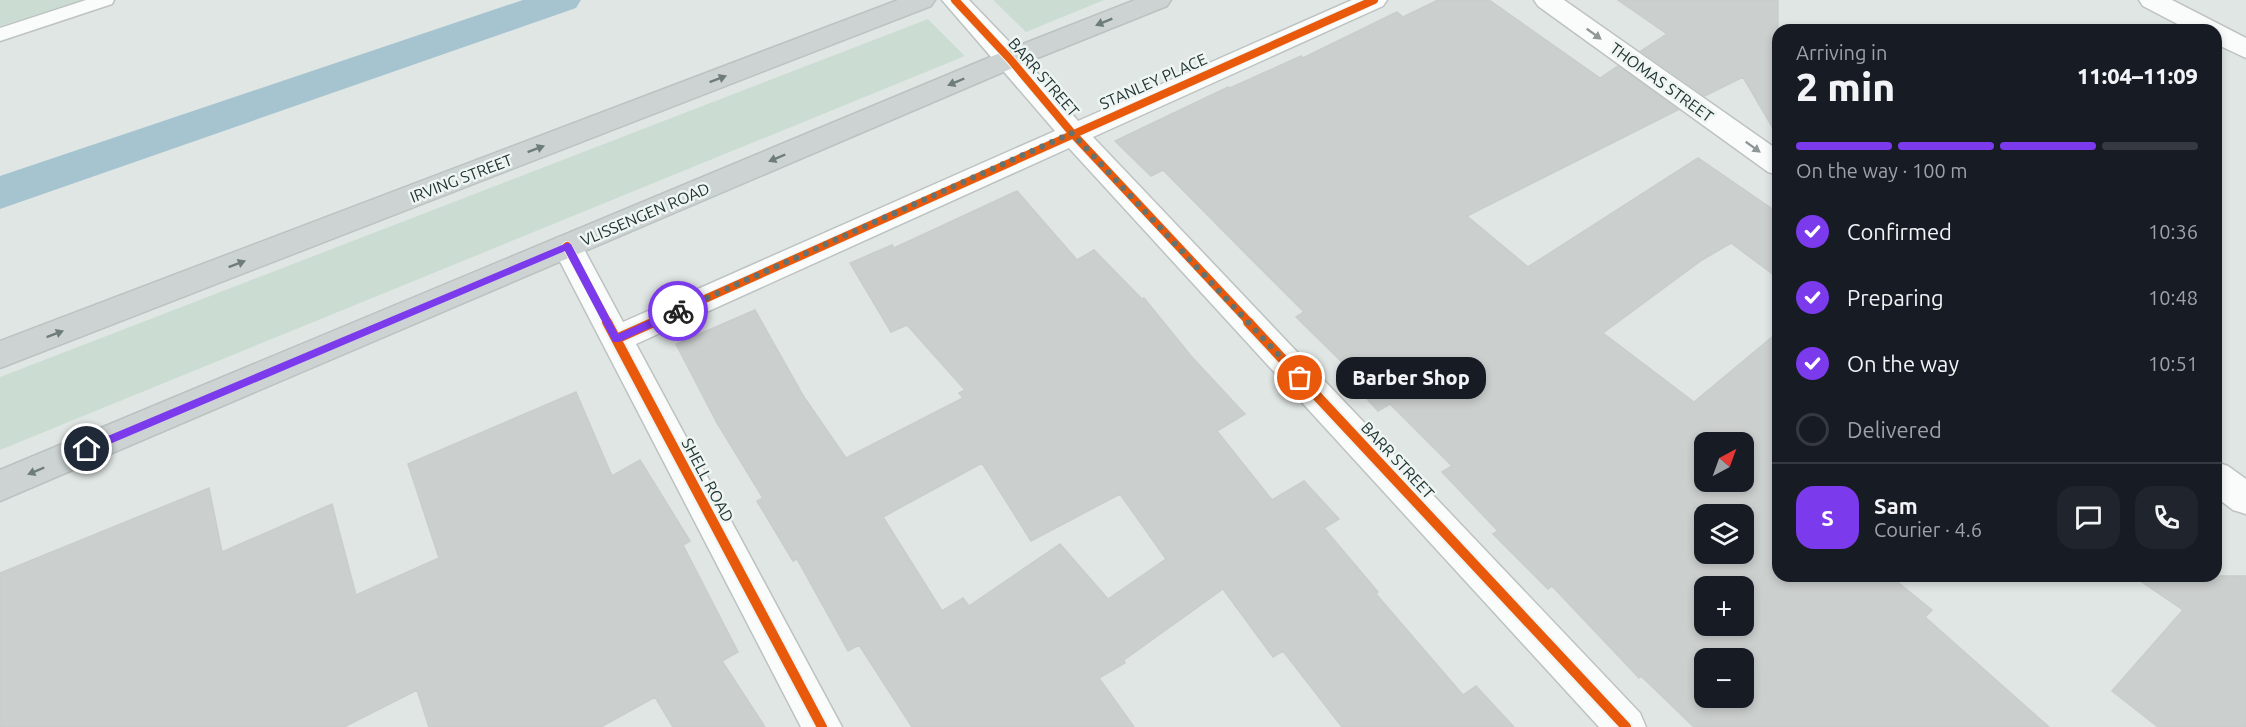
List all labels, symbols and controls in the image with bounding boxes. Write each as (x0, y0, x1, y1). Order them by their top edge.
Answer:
one-way arrow (1094, 17, 1112, 27)
one-way arrow (1586, 28, 1602, 40)
street label: BARR STREET (1005, 34, 1083, 120)
street label: THOMAS STREET (1607, 39, 1717, 126)
text: Arriving in (1796, 41, 1887, 64)
street label: STANLEY PLACE (1097, 49, 1209, 113)
text: 11:04–11:09 (2077, 63, 2198, 88)
text: 2 min (1796, 65, 1895, 108)
one-way arrow (709, 73, 727, 83)
one-way arrow (947, 78, 965, 87)
one-way arrow (1744, 141, 1760, 153)
one-way arrow (527, 144, 545, 153)
street label: IRVING STREET (407, 150, 515, 206)
one-way arrow (767, 153, 785, 163)
text: On the way · 100 m (1796, 159, 1968, 182)
street label: VLISSENGEN ROAD (578, 179, 712, 249)
icon: check (1796, 215, 1829, 248)
text: Confirmed (1847, 219, 1952, 244)
text: 10:36 (2148, 220, 2198, 243)
one-way arrow (228, 259, 246, 269)
courier (648, 281, 708, 341)
icon: check (1796, 281, 1829, 314)
text: Preparing (1847, 285, 1944, 310)
text: 10:48 (2148, 286, 2198, 309)
icon: bike (662, 295, 695, 328)
one-way arrow (46, 329, 64, 339)
icon: check (1796, 347, 1829, 380)
text: On the way (1847, 351, 1959, 376)
pin (1274, 352, 1325, 403)
text: 10:51 (2148, 352, 2198, 375)
callout: Barber Shop (1336, 357, 1486, 399)
icon: bag (1283, 361, 1316, 394)
text: Barber Shop (1352, 366, 1470, 389)
text: Delivered (1847, 417, 1942, 442)
street label: BARR STREET (1358, 418, 1438, 502)
pin (61, 423, 112, 474)
icon: home (70, 432, 103, 465)
north arrow (1694, 432, 1754, 492)
map controls (1694, 432, 1754, 708)
street label: SHELL ROAD (678, 435, 738, 525)
one-way arrow (27, 467, 45, 476)
button: chat (2057, 486, 2120, 549)
button: phone (2135, 486, 2198, 549)
text: Sam (1874, 493, 1918, 518)
button: layers (1694, 504, 1754, 564)
text: S (1821, 505, 1834, 530)
text: Courier · 4.6 (1874, 518, 1982, 541)
button: + (1694, 576, 1754, 636)
button: − (1694, 648, 1754, 708)

